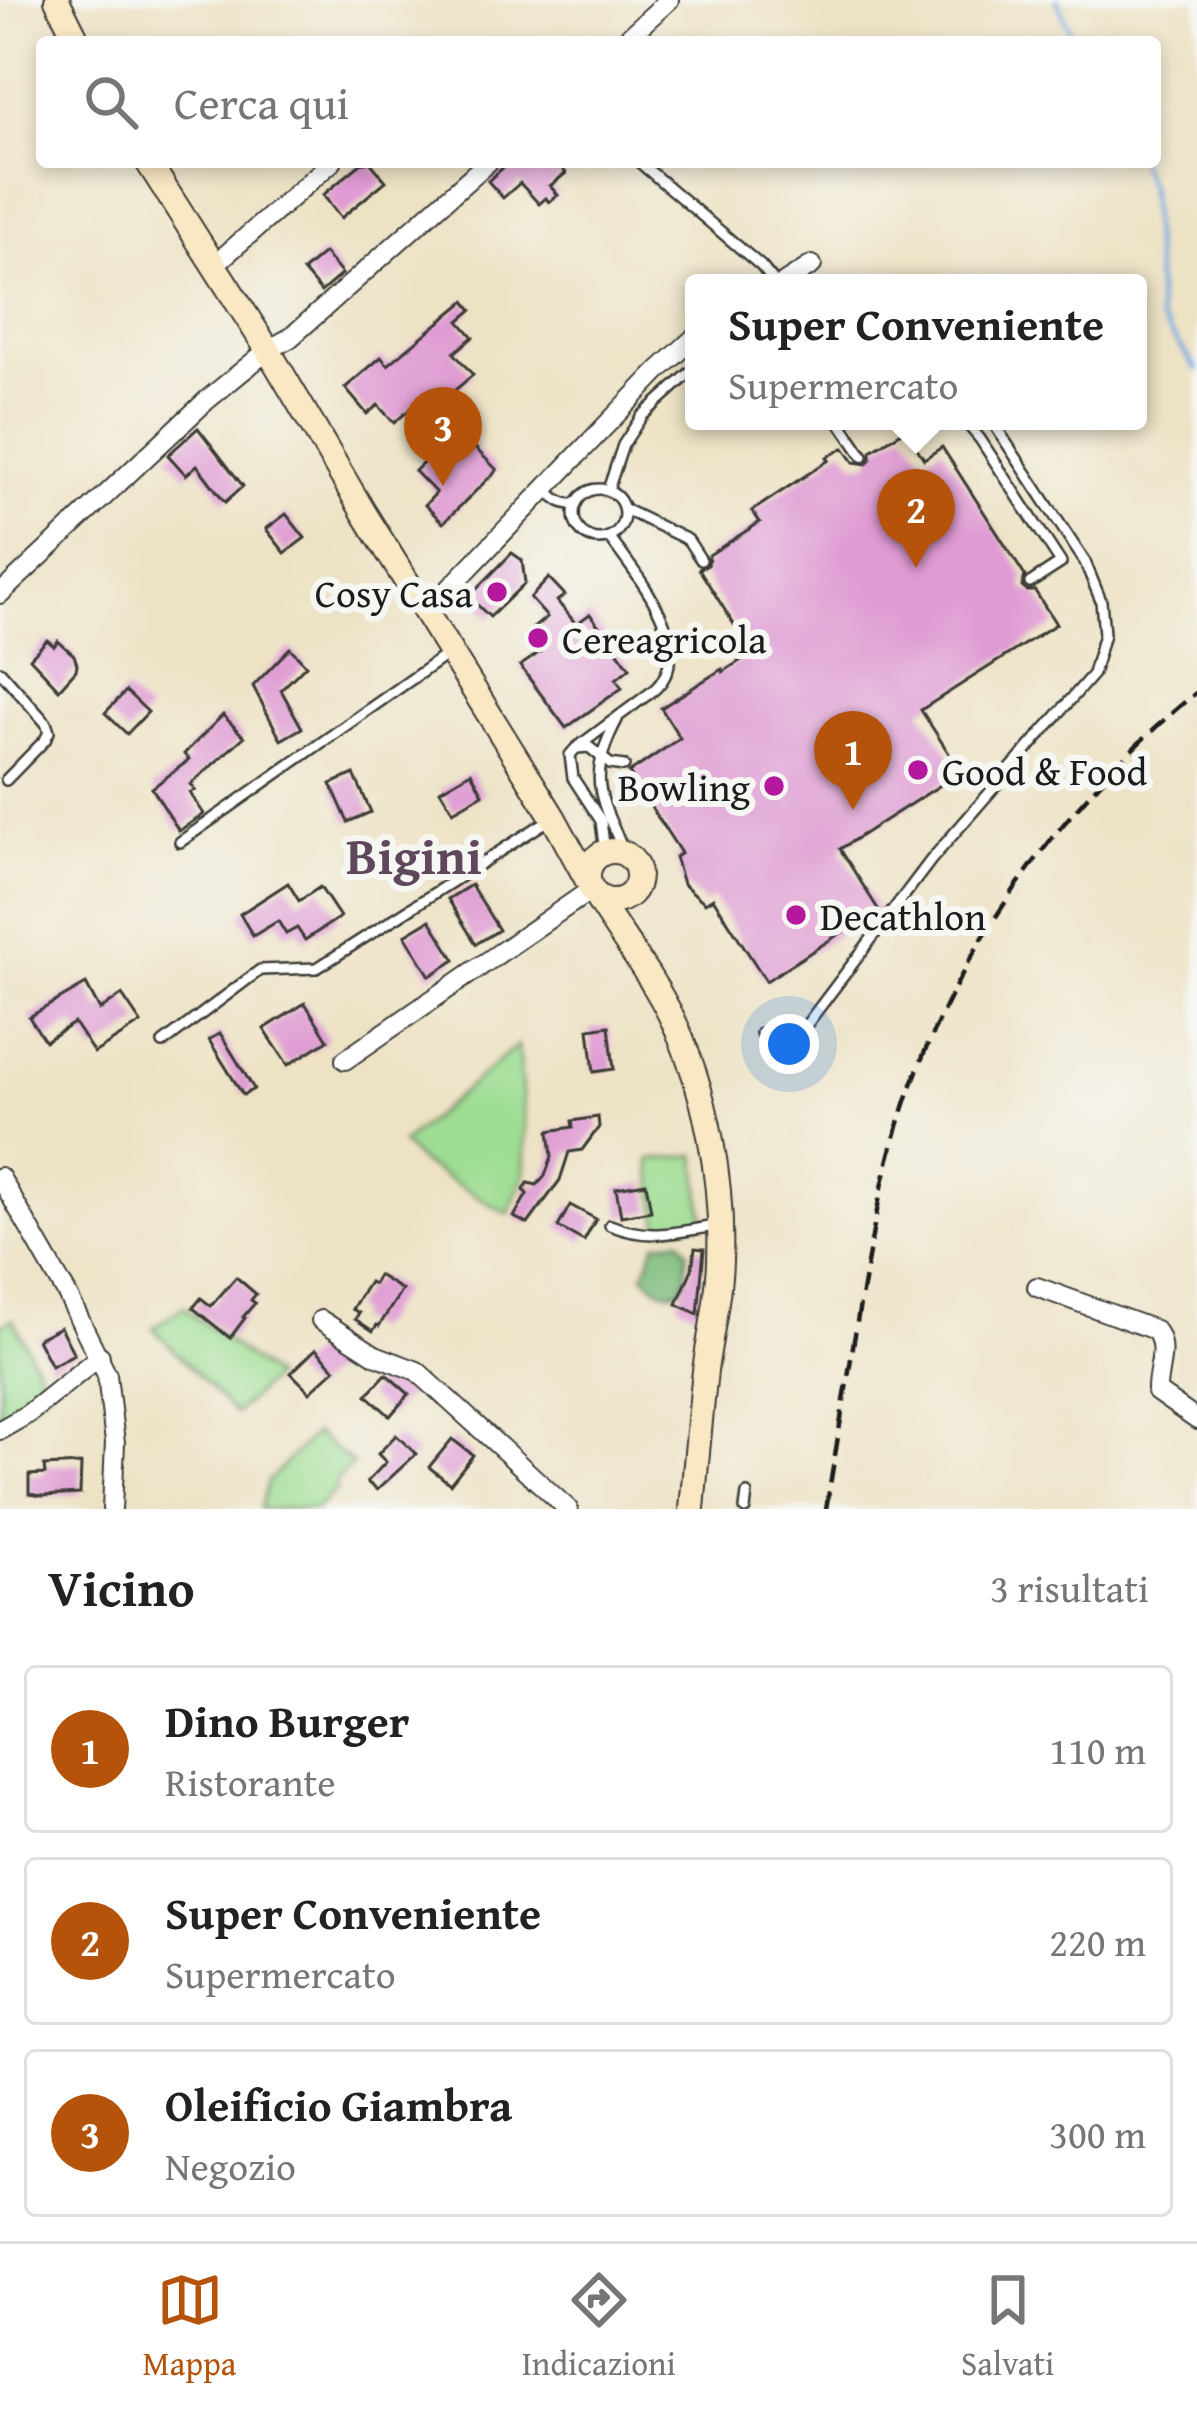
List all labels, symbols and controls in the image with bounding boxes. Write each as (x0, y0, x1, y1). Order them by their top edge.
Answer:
search box (36, 36, 1161, 168)
icon: search (78, 69, 144, 135)
text: Cerca qui (174, 70, 349, 135)
popup (685, 274, 1147, 430)
text: Super Conveniente (728, 291, 1104, 356)
text: Supermercato (728, 356, 959, 413)
pin: 3 (404, 387, 482, 486)
pin: 2 (877, 469, 955, 568)
place label: Cosy Casa (315, 564, 474, 621)
marker: Cosy Casa (484, 579, 510, 605)
place label: Cereagricola (562, 610, 767, 667)
marker: Cereagricola (525, 625, 551, 651)
pin: 1 (814, 711, 892, 810)
place label: Good & Food (942, 742, 1147, 799)
marker: Good & Food (905, 757, 931, 783)
place label: Bowling (618, 758, 751, 815)
marker: Bowling (761, 773, 787, 799)
district label: Bigini (346, 818, 482, 893)
place label: Decathlon (820, 887, 986, 944)
marker: Decathlon (783, 902, 809, 928)
your location (759, 1014, 819, 1074)
text: Vicino (48, 1550, 195, 1625)
text: 3 risultati (990, 1559, 1149, 1616)
text: Dino Burger (165, 1688, 410, 1753)
text: 1 (80, 1721, 100, 1778)
text: 110 m (1049, 1721, 1146, 1778)
text: Ristorante (165, 1753, 336, 1810)
text: Super Conveniente (165, 1880, 541, 1945)
text: 2 (80, 1913, 100, 1970)
text: 220 m (1049, 1913, 1146, 1970)
text: Supermercato (165, 1945, 396, 2002)
text: Oleificio Giambra (165, 2072, 512, 2137)
text: 3 (80, 2105, 100, 2162)
text: 300 m (1049, 2105, 1146, 2162)
text: Negozio (165, 2137, 296, 2194)
tab: Mappa (143, 2267, 236, 2387)
tab: Indicazioni (522, 2267, 676, 2387)
tab: Salvati (961, 2267, 1054, 2387)

